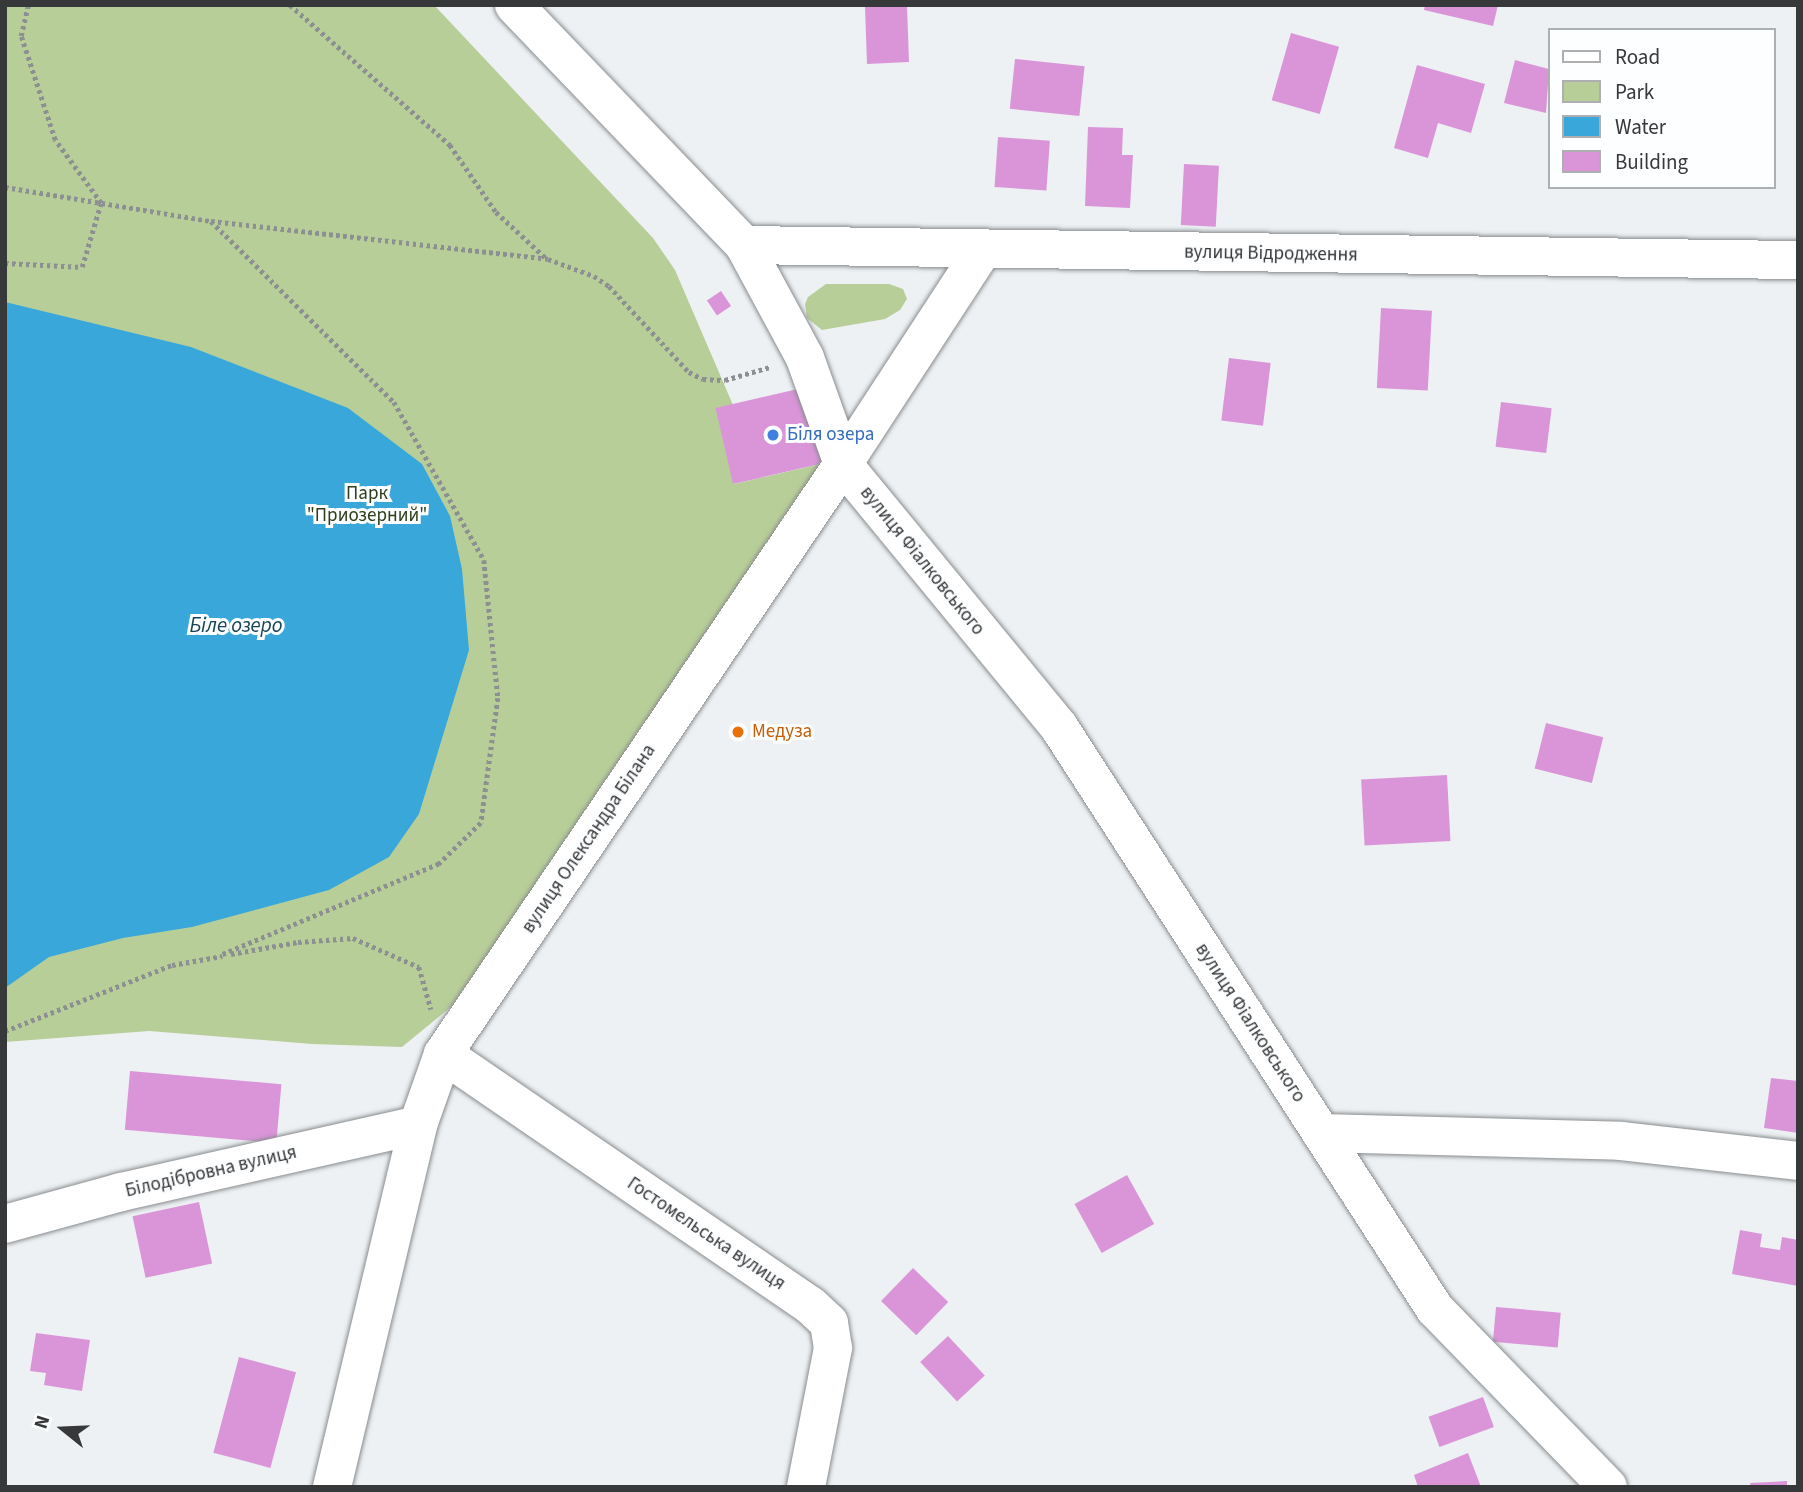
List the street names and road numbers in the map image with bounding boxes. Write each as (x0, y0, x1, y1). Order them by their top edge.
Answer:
street label: вулиця Відродження (1184, 241, 1358, 267)
street label: вулиця Фіалковського (855, 482, 989, 640)
street label: вулиця Олександра Білана (517, 740, 661, 938)
street label: вулиця Фіалковського (1190, 939, 1310, 1107)
street label: Білодібровна вулиця (123, 1141, 299, 1203)
street label: Гостомельська вулиця (623, 1173, 789, 1295)

